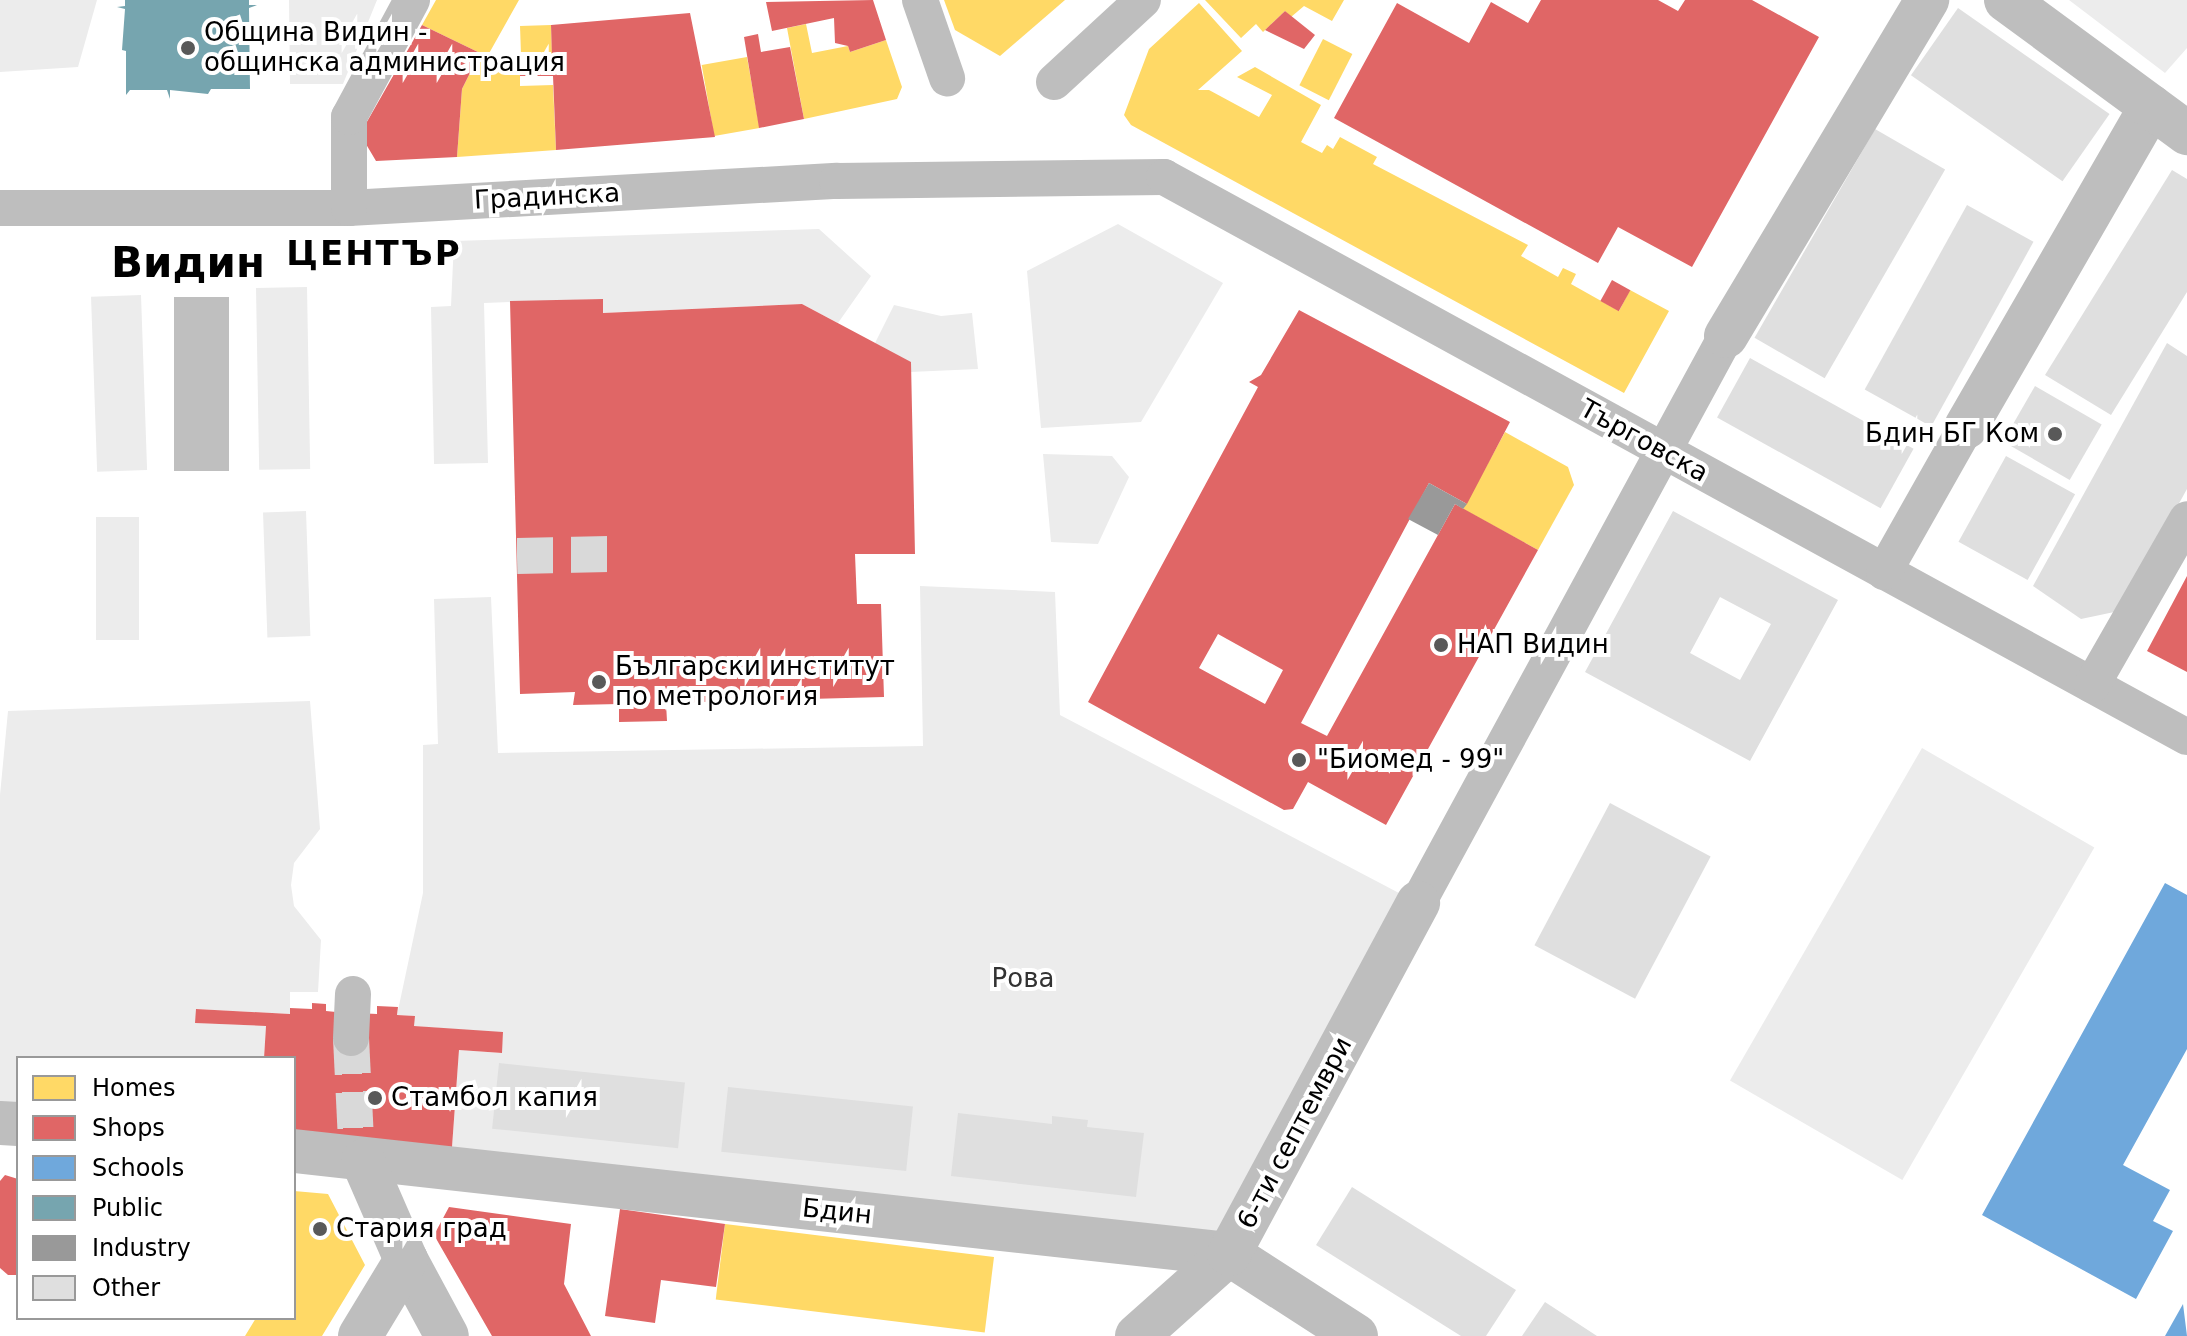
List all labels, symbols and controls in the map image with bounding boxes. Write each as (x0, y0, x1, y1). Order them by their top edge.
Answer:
place label: Община Видин - общинска администрация (204, 17, 565, 78)
marker: Община Видин - общинска администрация (179, 39, 197, 57)
street label: Градинска (473, 178, 621, 216)
district label: ЦЕНТЪР (286, 234, 462, 274)
district label: Видин (111, 238, 265, 288)
street label: Търговска (1575, 393, 1713, 489)
place label: Бдин БГ Ком (1865, 418, 2039, 450)
marker: Бдин БГ Ком (2046, 425, 2064, 443)
place label: НАП Видин (1457, 629, 1609, 661)
marker: НАП Видин (1432, 636, 1450, 654)
place label: Български институт по метрология (615, 651, 895, 712)
marker: Български институт по метрология (590, 673, 608, 691)
place label: "Биомед - 99" (1317, 744, 1504, 776)
marker: "Биомед - 99" (1288, 749, 1310, 771)
park label: Рова (992, 963, 1054, 995)
street label: 6-ти септември (1231, 1032, 1359, 1234)
legend (16, 1056, 296, 1320)
text: Homes (92, 1074, 175, 1102)
place label: Стамбол капия (391, 1082, 598, 1114)
marker: Стамбол капия (366, 1089, 384, 1107)
text: Shops (92, 1114, 165, 1142)
text: Schools (92, 1154, 184, 1182)
street label: Бдин (801, 1193, 873, 1231)
text: Public (92, 1194, 163, 1222)
place label: Стария град (336, 1213, 507, 1245)
marker: Стария град (311, 1220, 329, 1238)
text: Industry (92, 1234, 191, 1262)
text: Other (92, 1274, 160, 1302)

